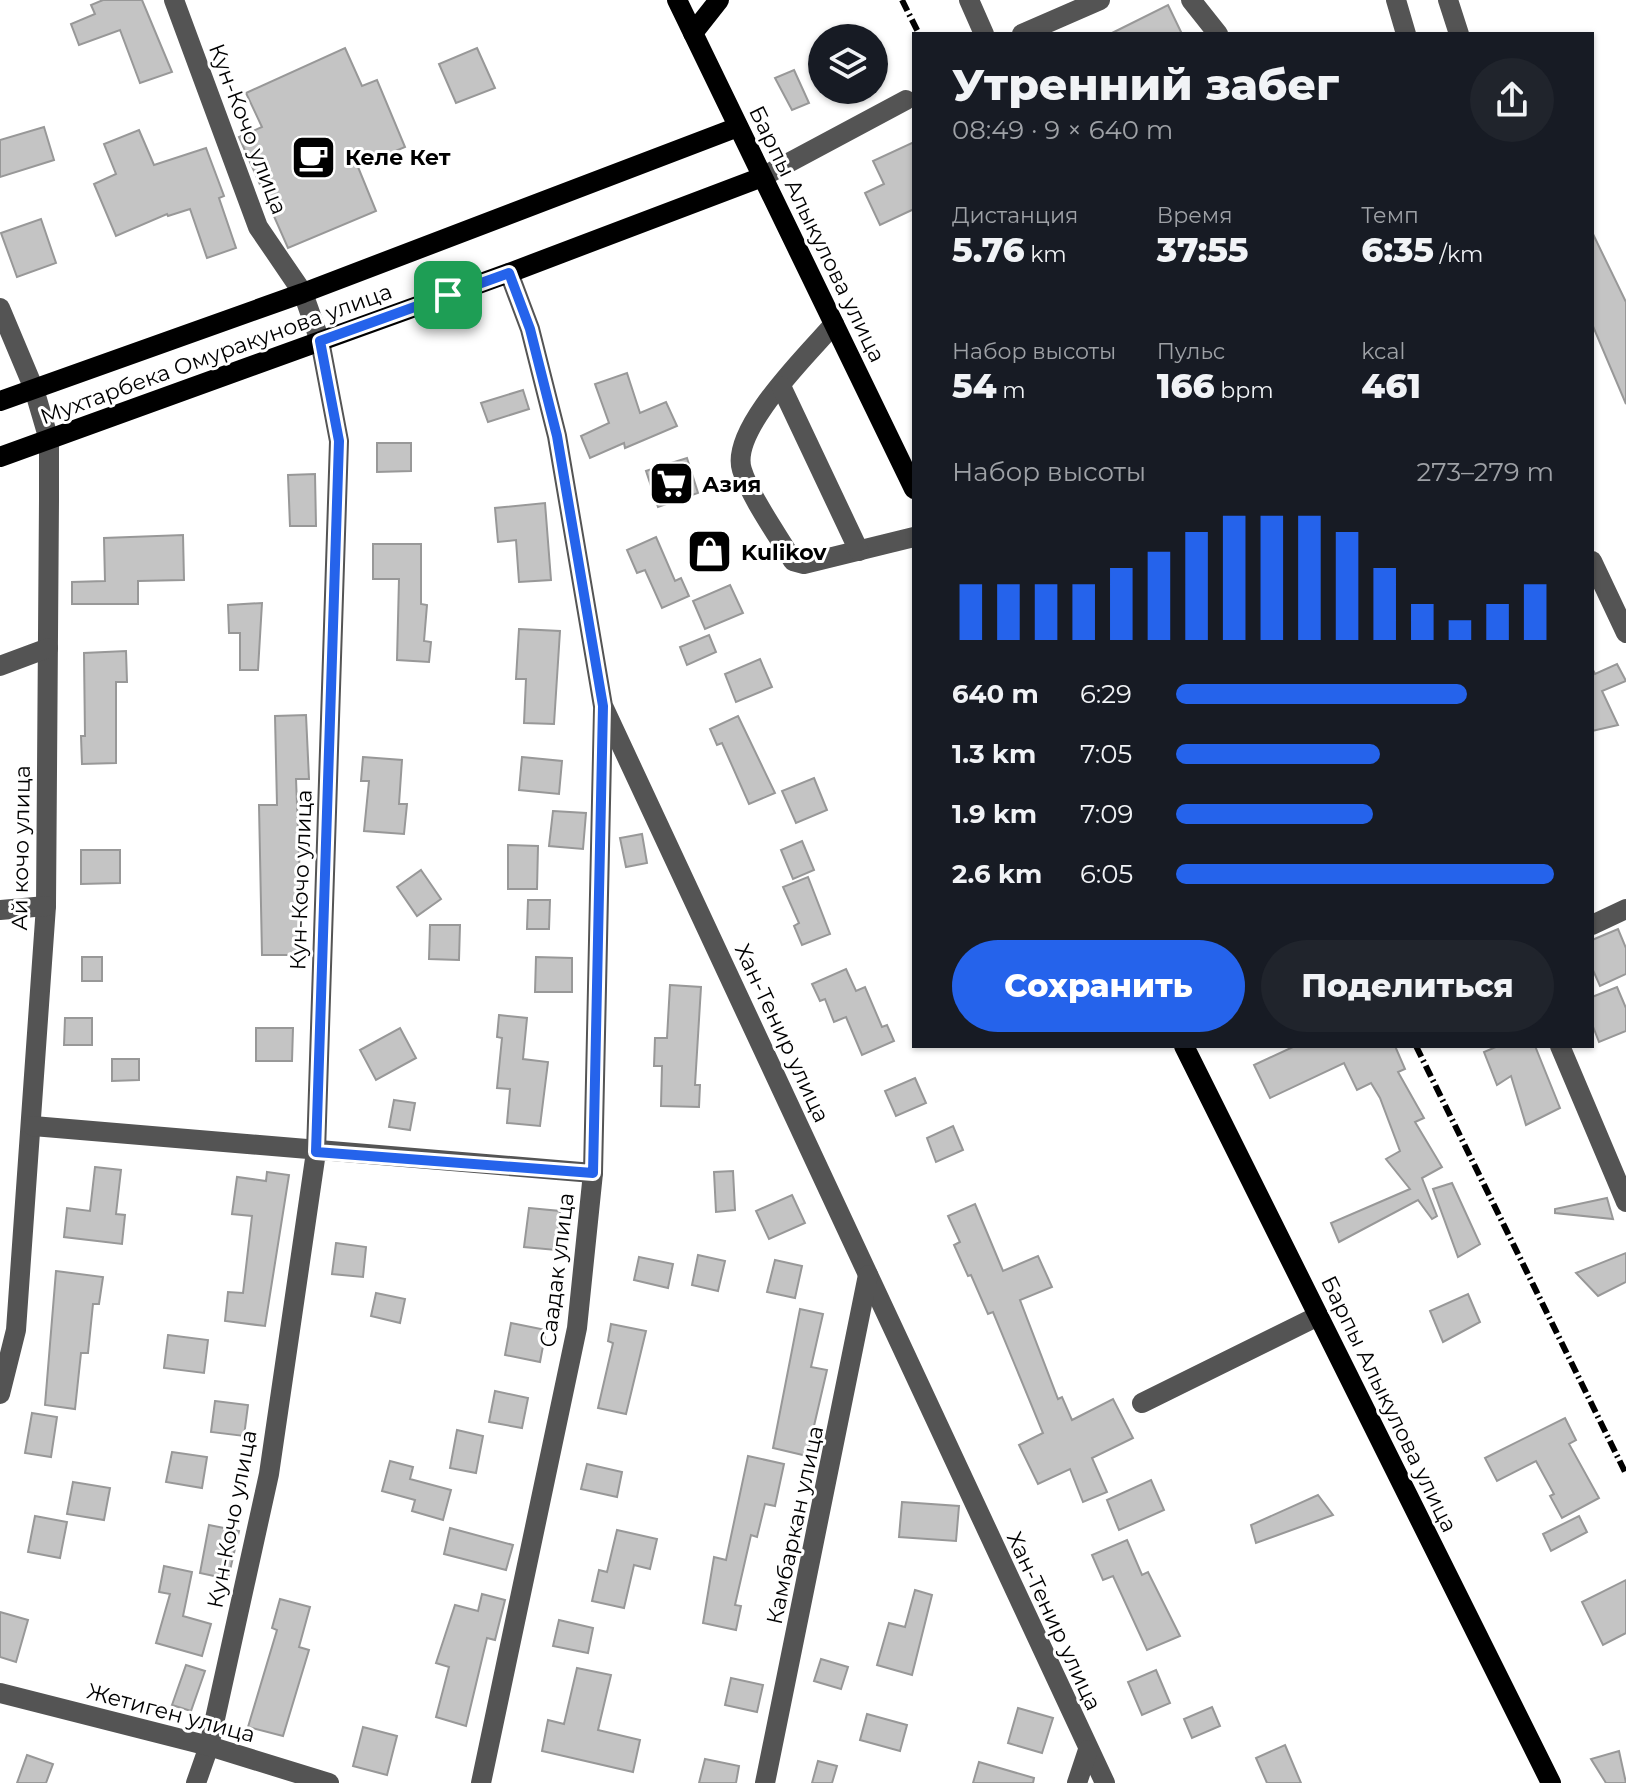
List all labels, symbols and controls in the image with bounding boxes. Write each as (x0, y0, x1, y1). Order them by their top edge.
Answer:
map controls (808, 24, 888, 104)
button: layers (808, 24, 888, 104)
street label: Кун-Кочо улица (203, 40, 293, 218)
text: Утренний забег (952, 57, 1339, 111)
button: share (1470, 58, 1554, 142)
street label: Барпы Алыкулова улица (743, 101, 891, 367)
text: 08:49 · 9 × 640 m (952, 114, 1173, 146)
cafe icon: Келе Кет (290, 133, 338, 181)
place label: Келе Кет (345, 144, 451, 171)
text: Дистанция (952, 202, 1078, 229)
text: Время (1157, 202, 1233, 229)
text: Темп (1361, 202, 1419, 229)
text: 5.76 (952, 229, 1025, 271)
text: 37:55 (1157, 229, 1248, 271)
text: 6:35 (1361, 229, 1434, 271)
text: km (1025, 241, 1067, 268)
text: /km (1434, 241, 1483, 268)
pin (414, 261, 482, 329)
icon: arrive (426, 273, 470, 317)
street label: Мухтарбека Омуракунова улица (36, 278, 396, 430)
text: Набор высоты (952, 338, 1116, 365)
text: Пульс (1157, 338, 1225, 365)
text: kcal (1361, 338, 1405, 365)
text: 54 (952, 365, 996, 407)
text: 166 (1157, 365, 1215, 407)
text: 461 (1361, 365, 1421, 407)
text: m (996, 377, 1026, 404)
text: bpm (1215, 377, 1274, 404)
text: Набор высоты (952, 456, 1146, 488)
text: 273–279 m (1417, 456, 1554, 488)
supermarket icon: Азия (647, 460, 695, 508)
place label: Азия (702, 471, 761, 498)
shop icon: Kulikov (686, 528, 734, 576)
place label: Kulikov (741, 539, 827, 566)
text: 640 m (952, 678, 1039, 710)
text: 6:29 (1080, 678, 1132, 710)
text: 1.3 km (952, 738, 1036, 770)
text: 7:05 (1080, 738, 1132, 770)
street label: Ай кочо улица (6, 765, 36, 931)
street label: Кун-Кочо улица (284, 789, 318, 971)
text: 1.9 km (952, 798, 1037, 830)
text: 7:09 (1080, 798, 1133, 830)
text: 2.6 km (952, 858, 1042, 890)
text: 6:05 (1080, 858, 1133, 890)
street label: Хан-Тенир улица (729, 939, 835, 1127)
button: Сохранить (952, 940, 1245, 1032)
button: Поделиться (1261, 940, 1554, 1032)
street label: Саадак улица (534, 1191, 580, 1349)
street label: Барпы Алыкулова улица (1315, 1271, 1463, 1537)
street label: Камбаркан улица (761, 1423, 829, 1627)
street label: Кун-Кочо улица (201, 1428, 263, 1610)
street label: Хан-Тенир улица (1001, 1527, 1107, 1715)
street label: Жетиген улица (84, 1678, 258, 1748)

